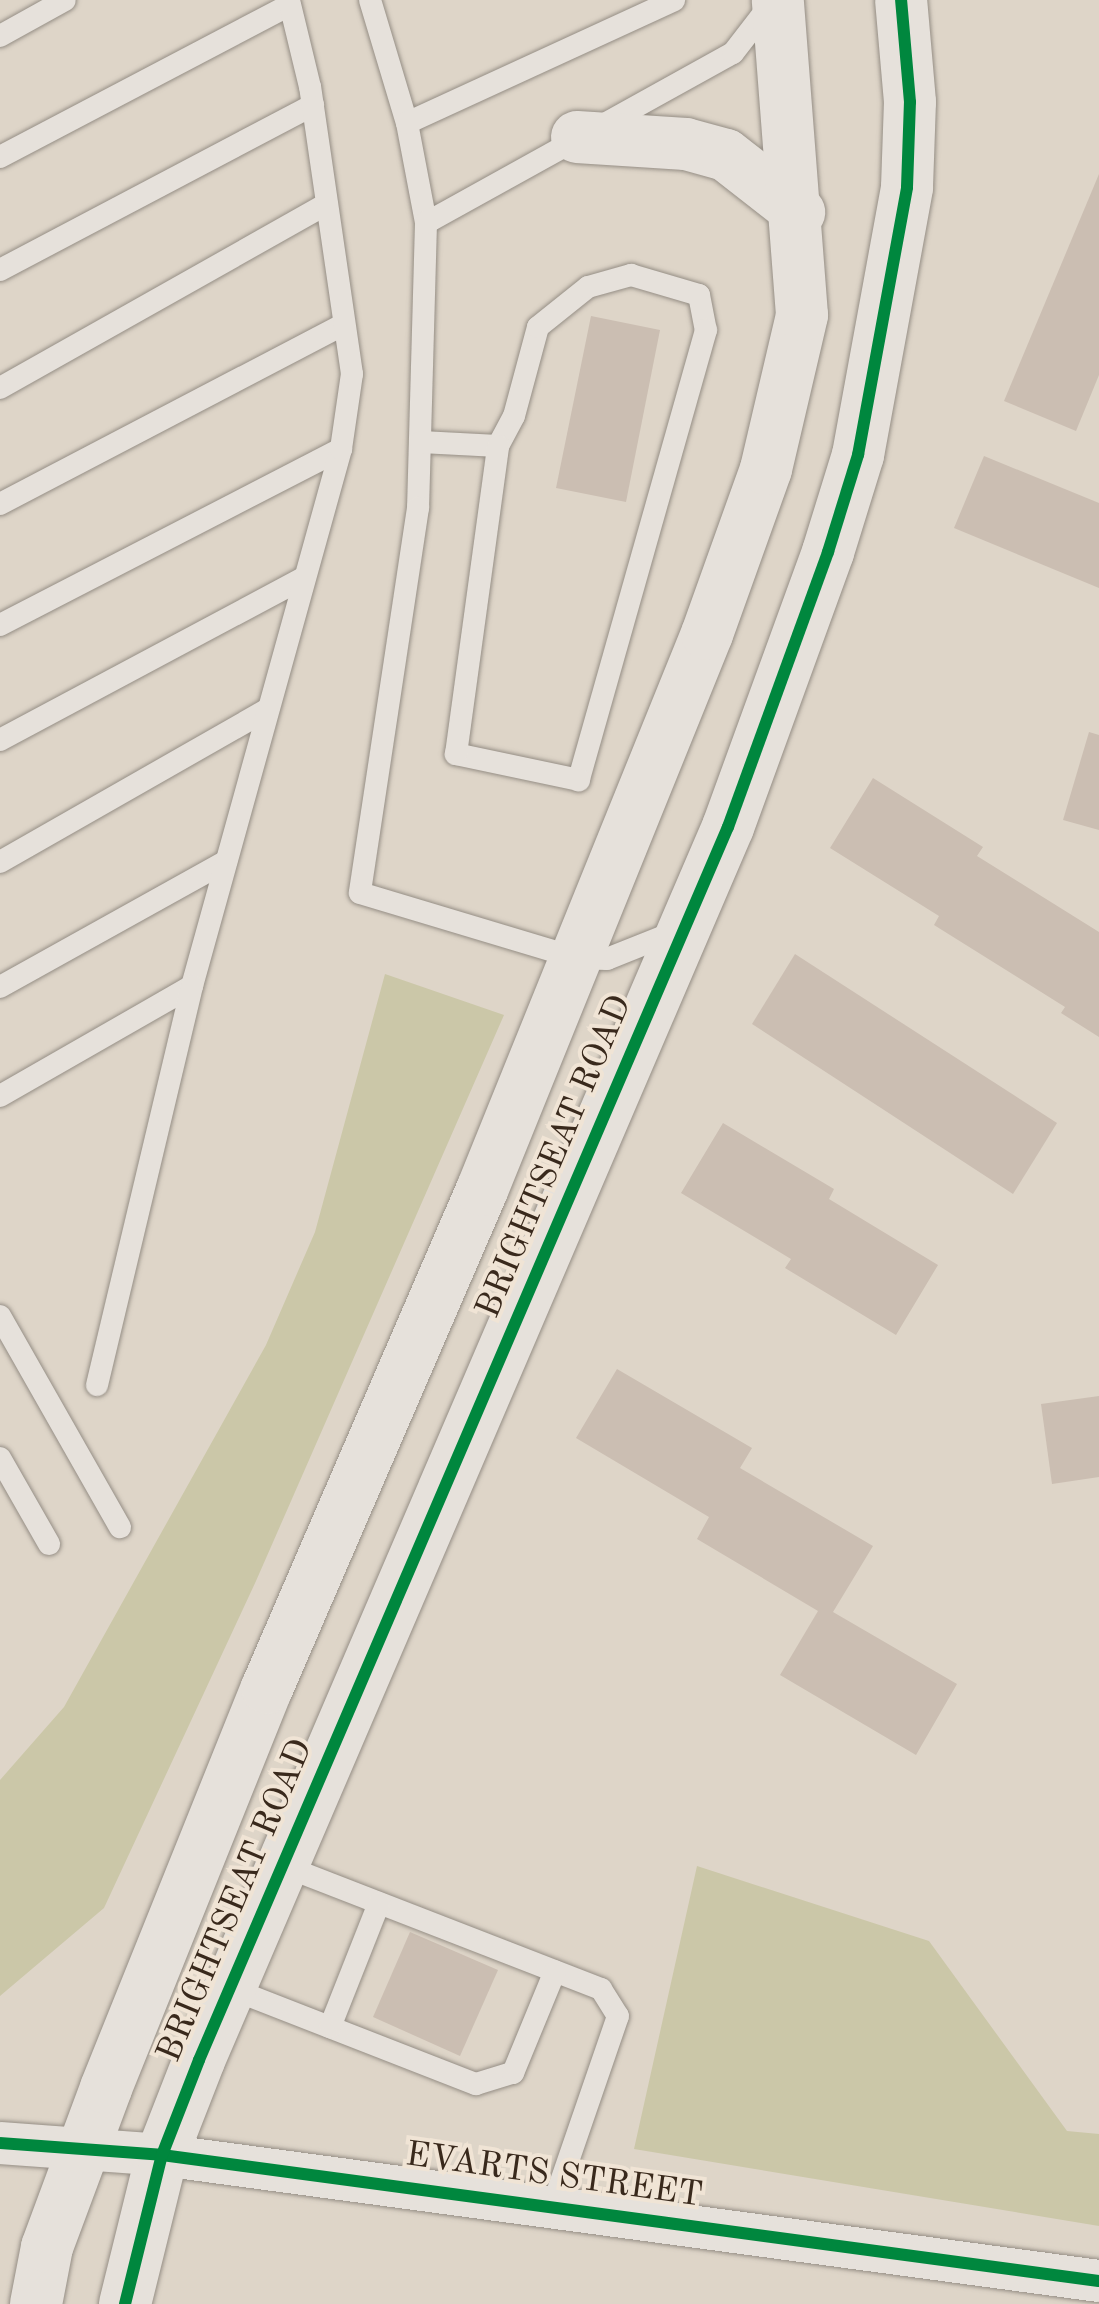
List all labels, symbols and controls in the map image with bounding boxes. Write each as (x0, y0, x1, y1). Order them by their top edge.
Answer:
street label: BRIGHTSEAT ROAD (468, 989, 642, 1325)
street label: BRIGHTSEAT ROAD (149, 1733, 323, 2069)
street label: EVARTS STREET (403, 2134, 705, 2218)

